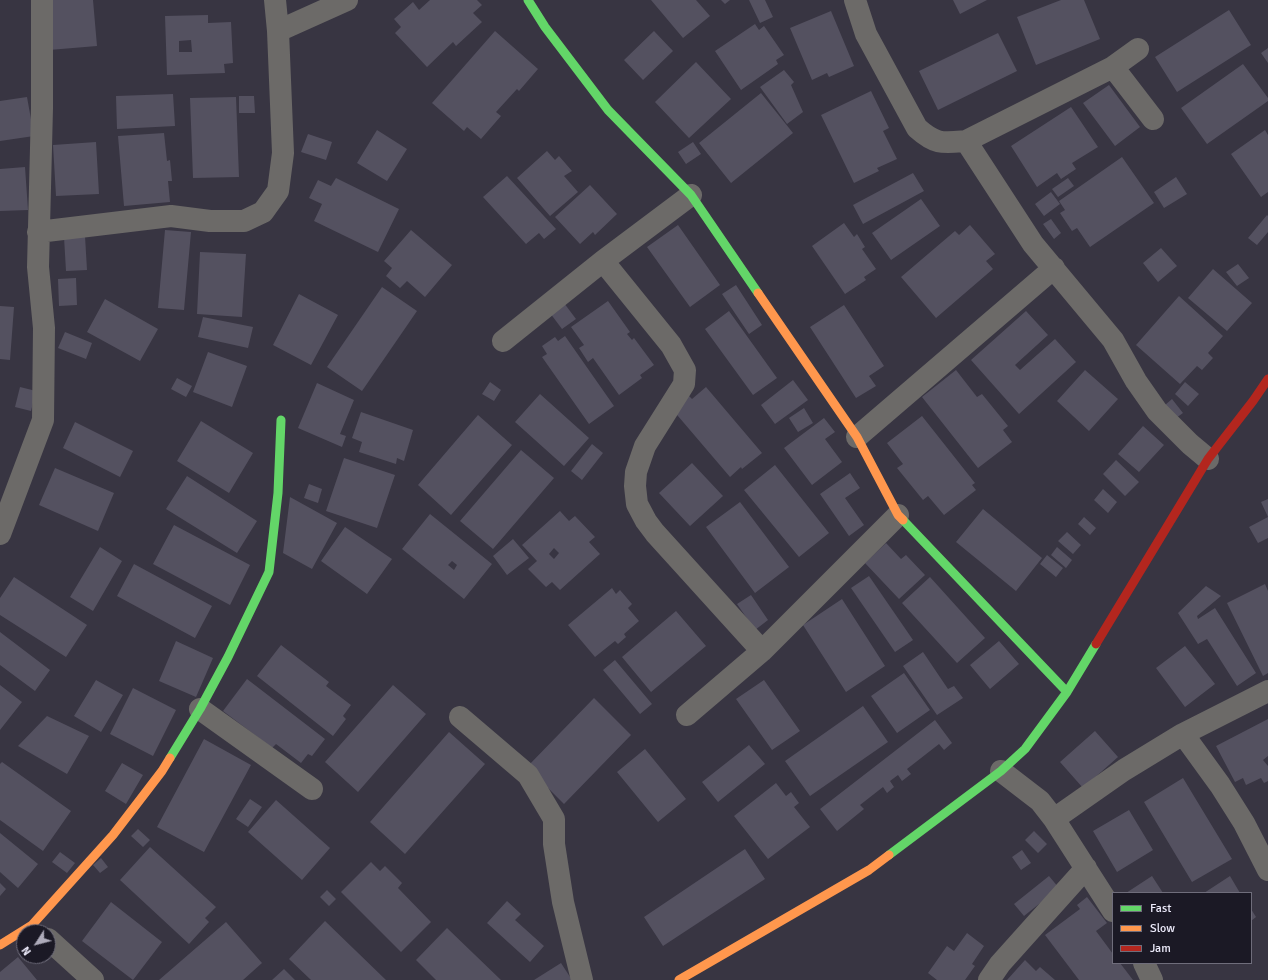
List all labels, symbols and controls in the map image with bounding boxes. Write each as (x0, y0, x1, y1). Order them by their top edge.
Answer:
legend (1112, 892, 1252, 964)
text: Fast (1150, 901, 1171, 916)
text: Slow (1150, 921, 1175, 936)
north arrow (16, 924, 56, 964)
text: Jam (1150, 941, 1171, 956)
text: N (19, 944, 34, 958)

